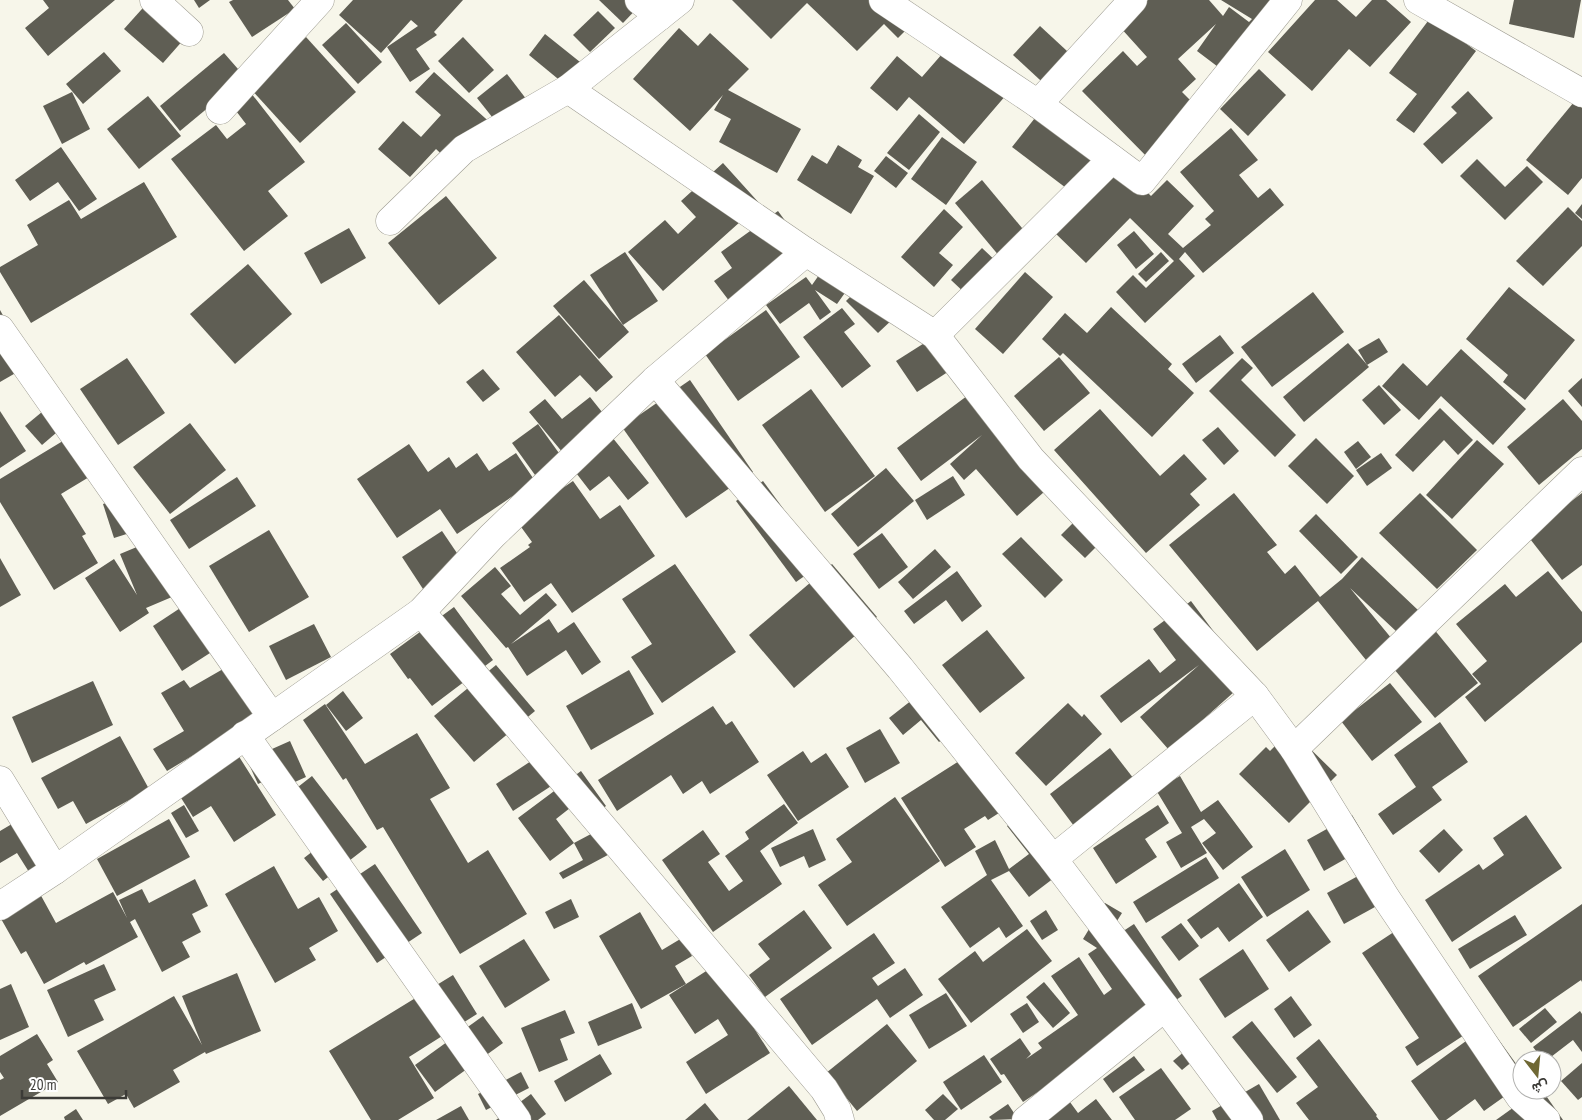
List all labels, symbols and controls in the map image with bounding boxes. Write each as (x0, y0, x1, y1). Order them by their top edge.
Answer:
north arrow (1512, 1050, 1562, 1100)
scale bar (22, 1068, 126, 1100)
text: 20 m (30, 1075, 56, 1094)
text: ش (1530, 1077, 1551, 1099)

